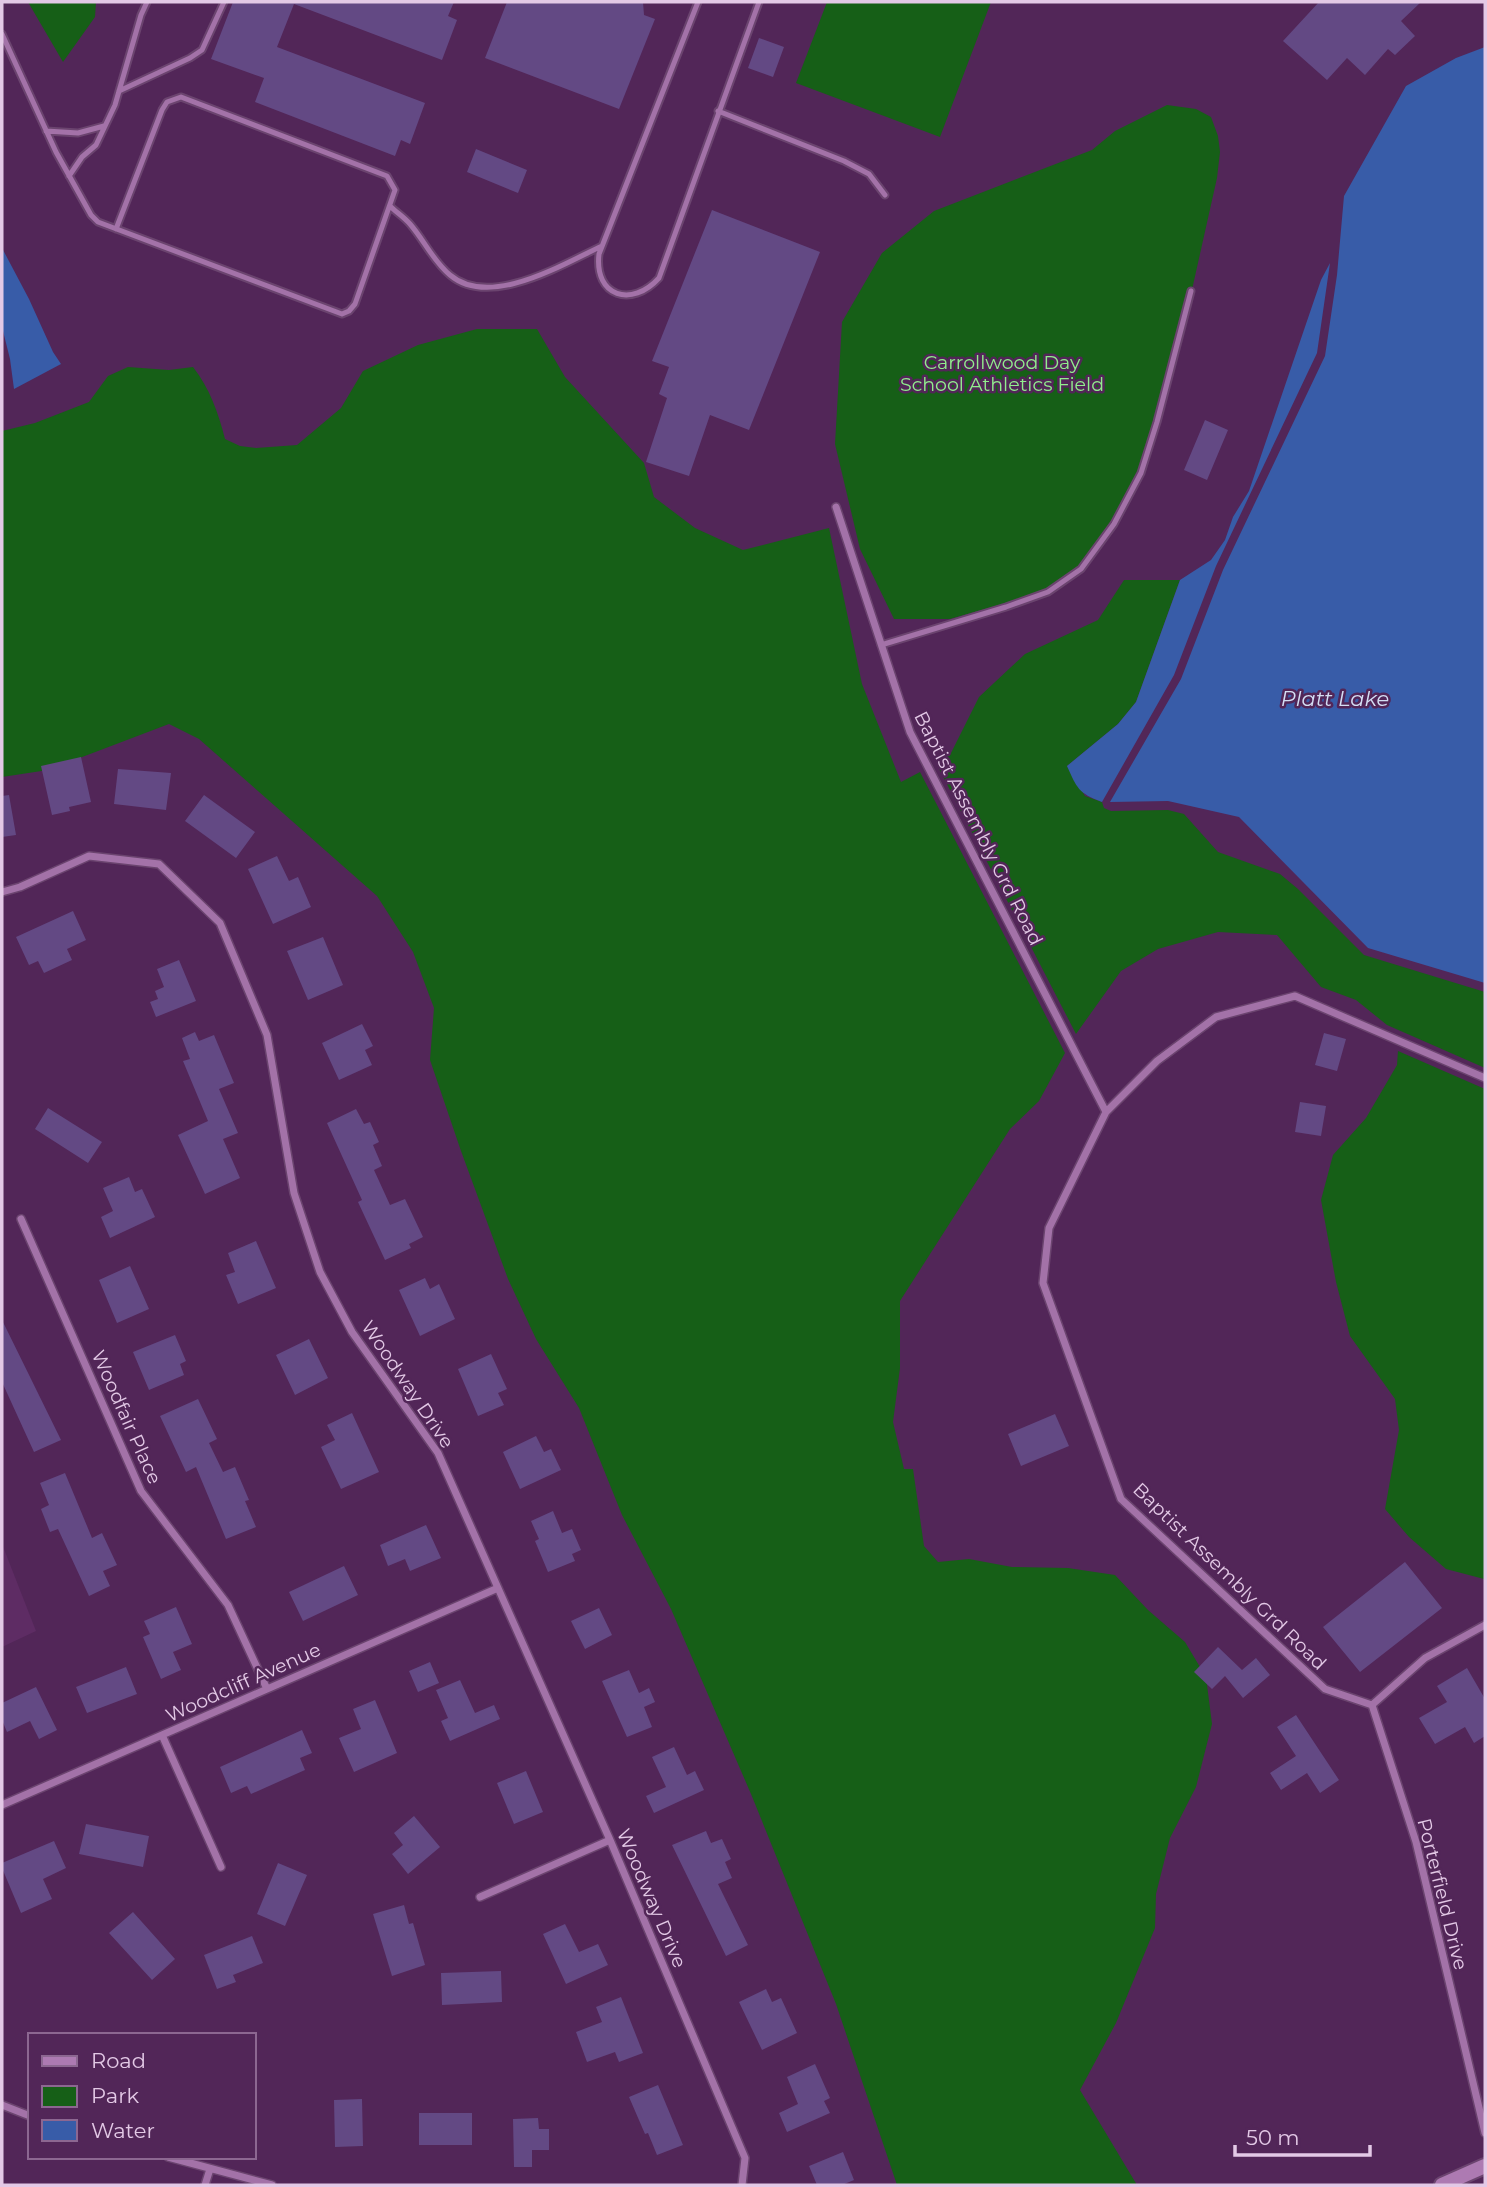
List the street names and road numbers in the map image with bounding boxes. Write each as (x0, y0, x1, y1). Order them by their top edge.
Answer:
street label: Baptist Assembly Grd Road (909, 707, 1048, 949)
street label: Woodway Drive (356, 1316, 459, 1452)
street label: Woodfair Place (87, 1347, 166, 1488)
street label: Baptist Assembly Grd Road (1128, 1478, 1331, 1675)
street label: Woodcliff Avenue (162, 1638, 324, 1727)
street label: Porterfield Drive (1413, 1816, 1473, 1972)
street label: Woodway Drive (612, 1825, 691, 1971)

